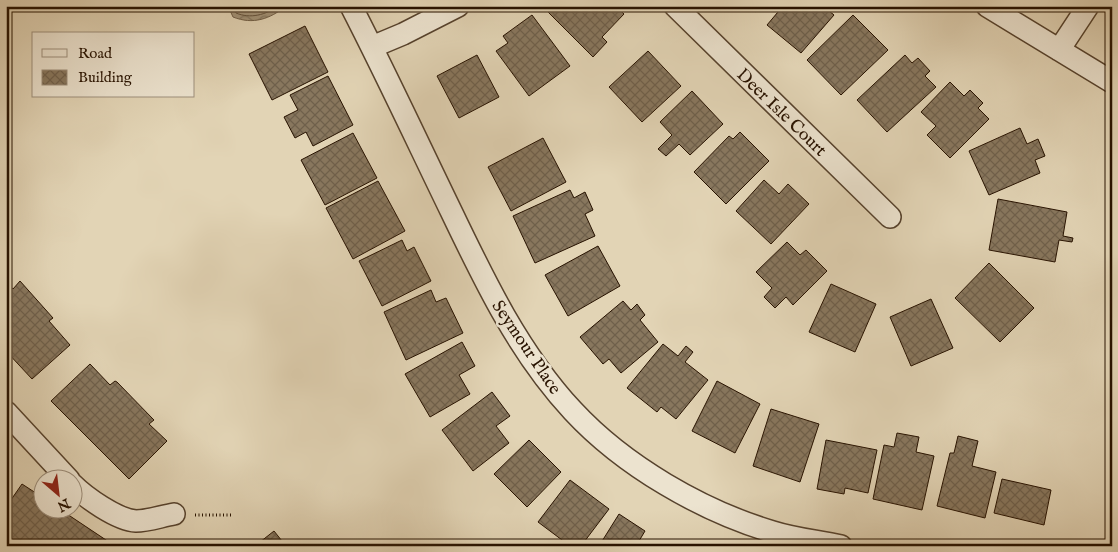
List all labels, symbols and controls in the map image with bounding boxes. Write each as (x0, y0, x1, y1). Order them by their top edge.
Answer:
legend (32, 32, 195, 98)
text: Road (78, 44, 113, 63)
street label: Deer Isle Court (731, 64, 831, 162)
text: Building (78, 68, 133, 87)
street label: Seymour Place (486, 296, 566, 399)
north arrow (32, 470, 82, 520)
text: N (54, 493, 74, 515)

